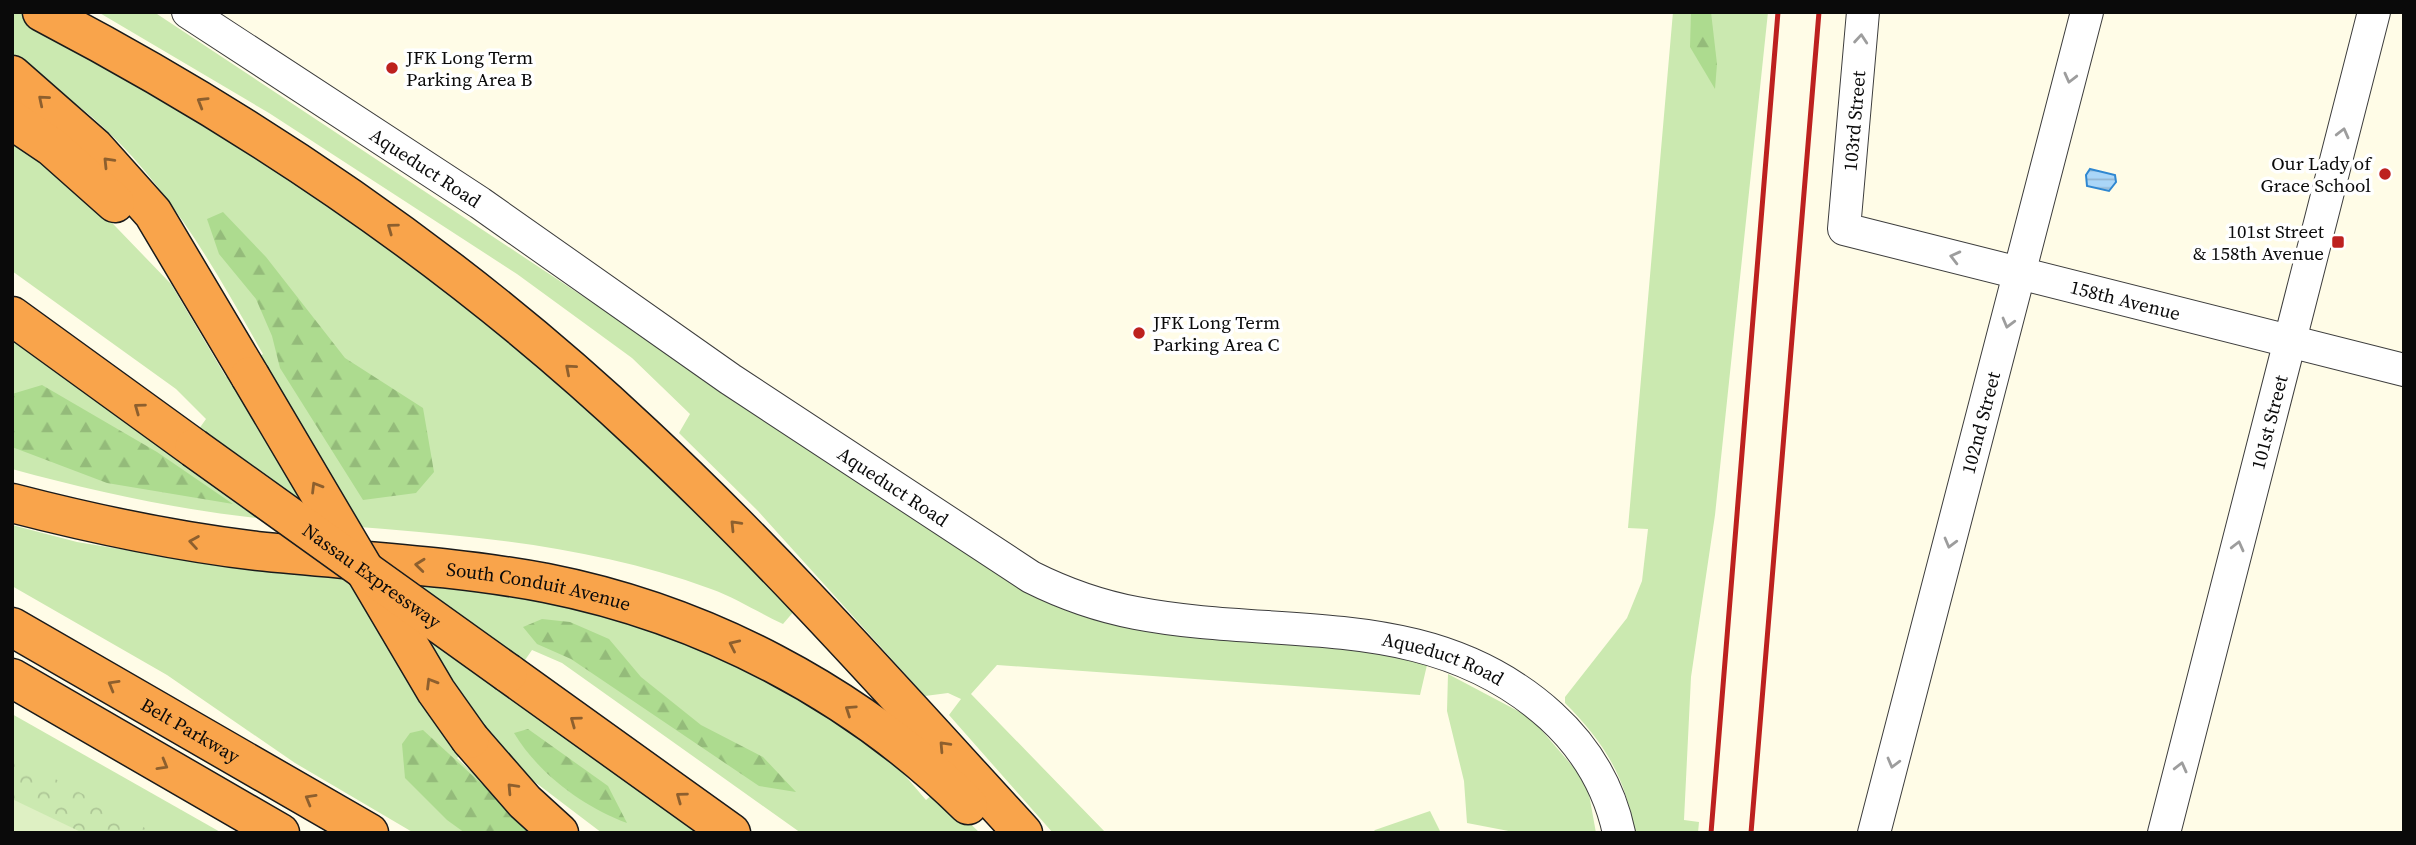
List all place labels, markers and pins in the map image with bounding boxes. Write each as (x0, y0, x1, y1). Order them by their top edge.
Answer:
place label: JFK Long Term Parking Area B (405, 44, 533, 92)
marker: JFK Long Term Parking Area B (384, 60, 400, 76)
place label: Our Lady of Grace School (2261, 150, 2373, 198)
marker: Our Lady of Grace School (2377, 166, 2393, 182)
place label: 101st Street & 158th Avenue (2193, 218, 2325, 266)
marker: 101st Street & 158th Avenue (2330, 234, 2346, 250)
place label: JFK Long Term Parking Area C (1152, 309, 1280, 357)
marker: JFK Long Term Parking Area C (1131, 325, 1147, 341)

